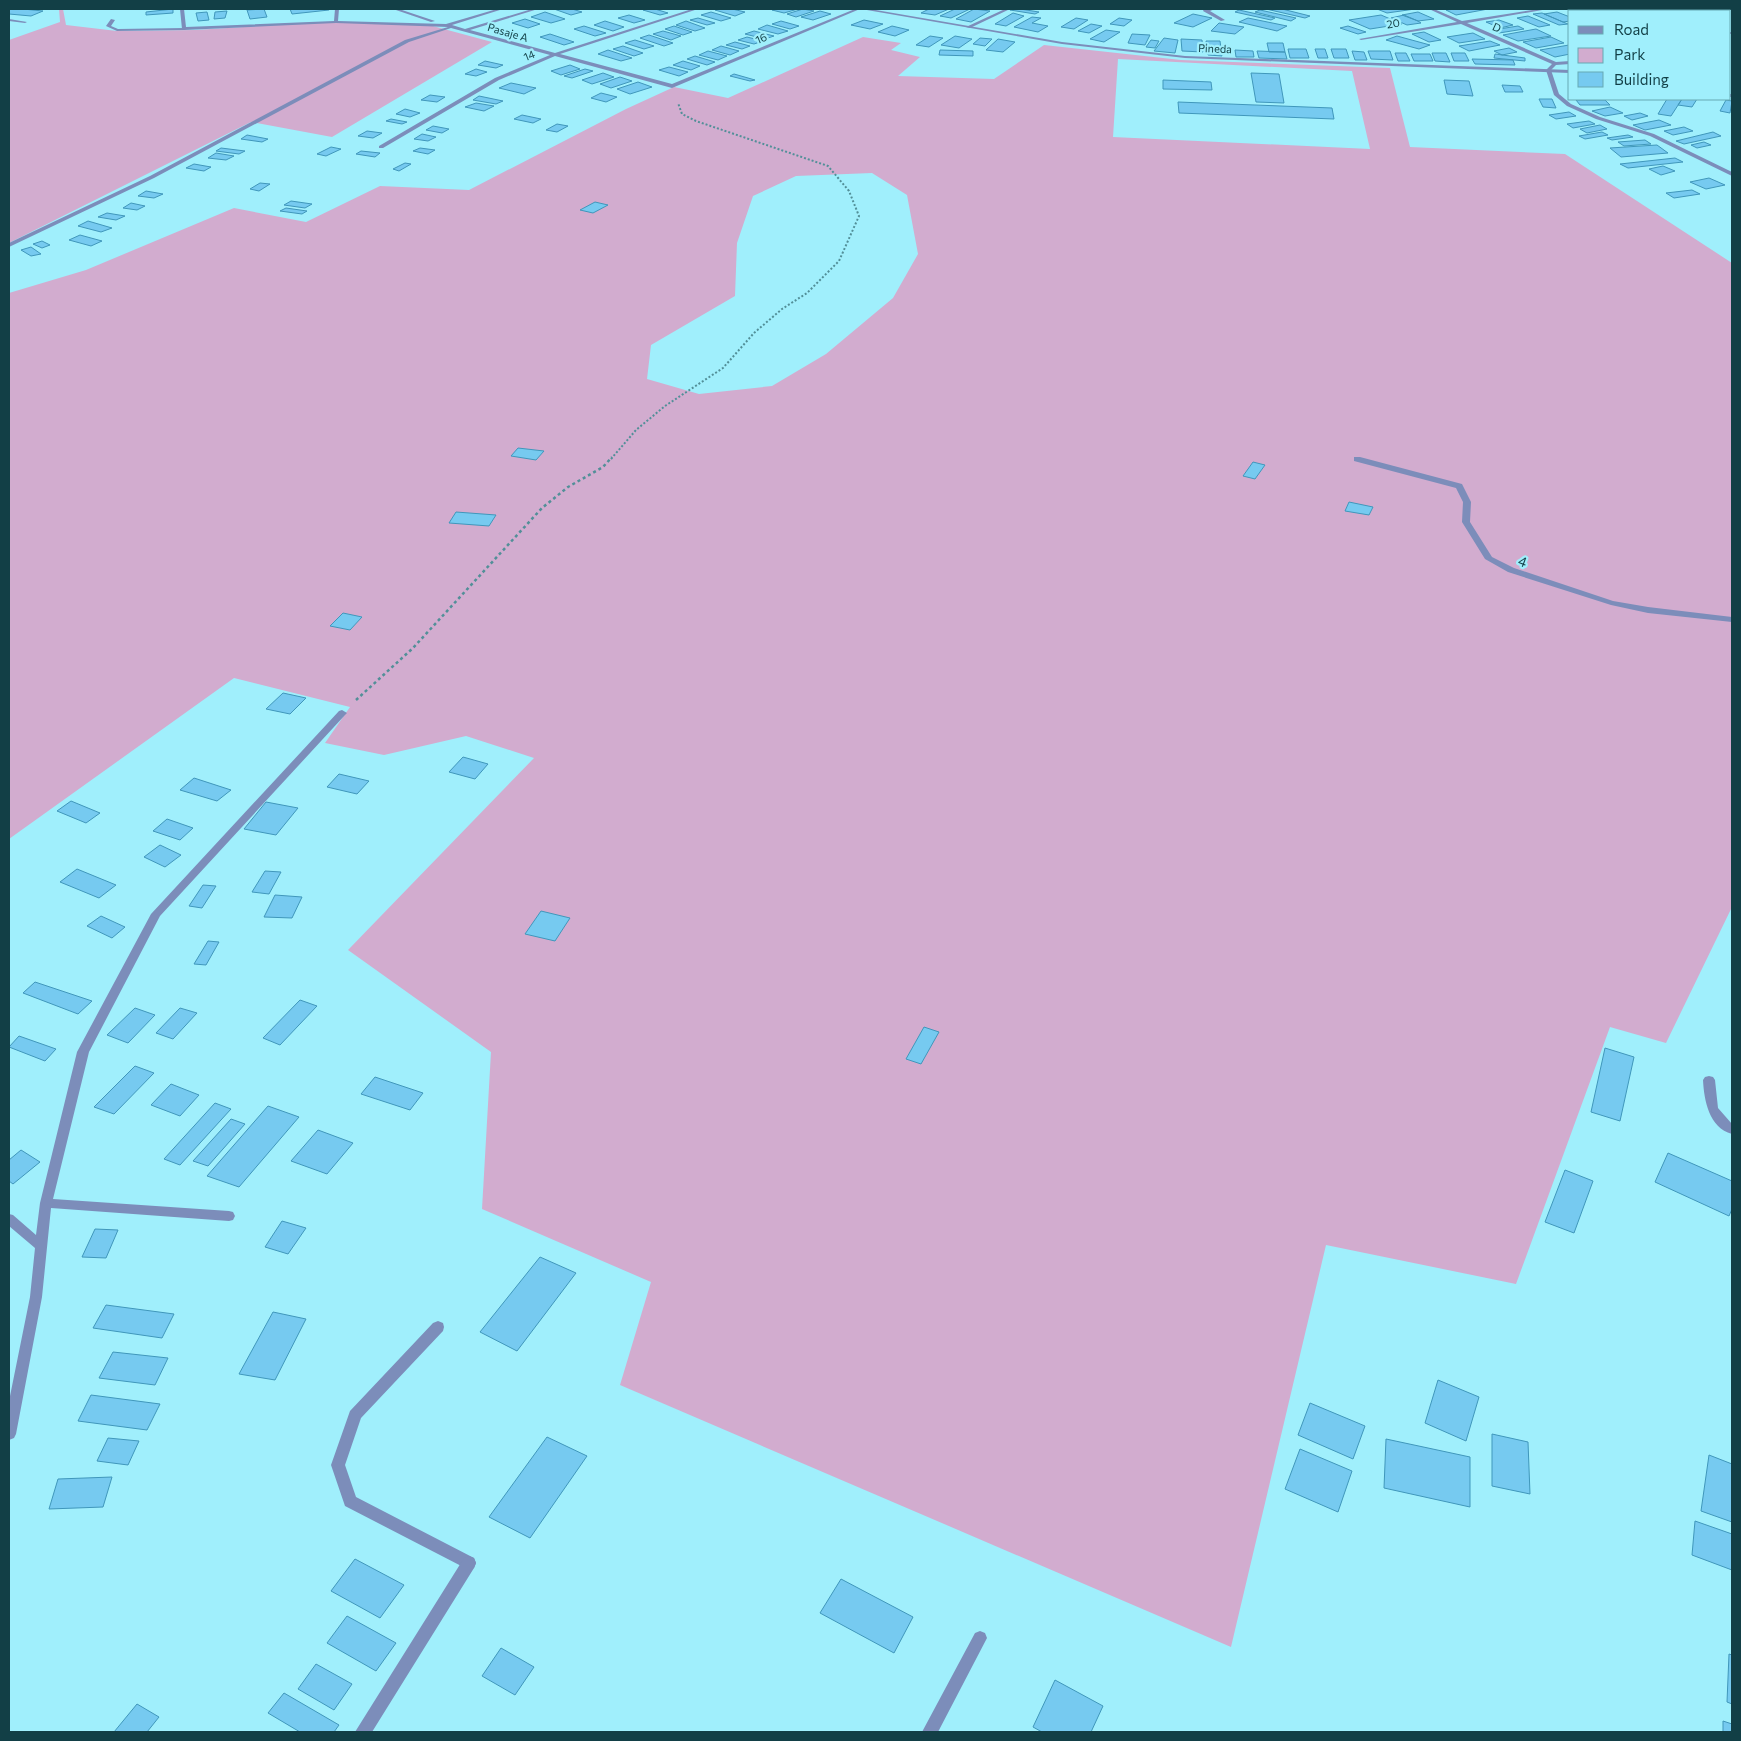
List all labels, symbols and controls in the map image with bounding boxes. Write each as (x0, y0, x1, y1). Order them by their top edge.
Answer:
legend (1568, 10, 1731, 100)
street label: 20 (1385, 16, 1401, 30)
street label: D (1491, 19, 1503, 35)
street label: Pasaje A (486, 20, 530, 44)
text: Road (1614, 20, 1649, 38)
street label: 16 (753, 30, 769, 46)
street label: Pineda (1198, 41, 1232, 55)
text: Park (1614, 45, 1645, 63)
street label: 14 (521, 47, 537, 63)
text: Building (1614, 70, 1669, 88)
street label: 4 (1516, 552, 1531, 571)

